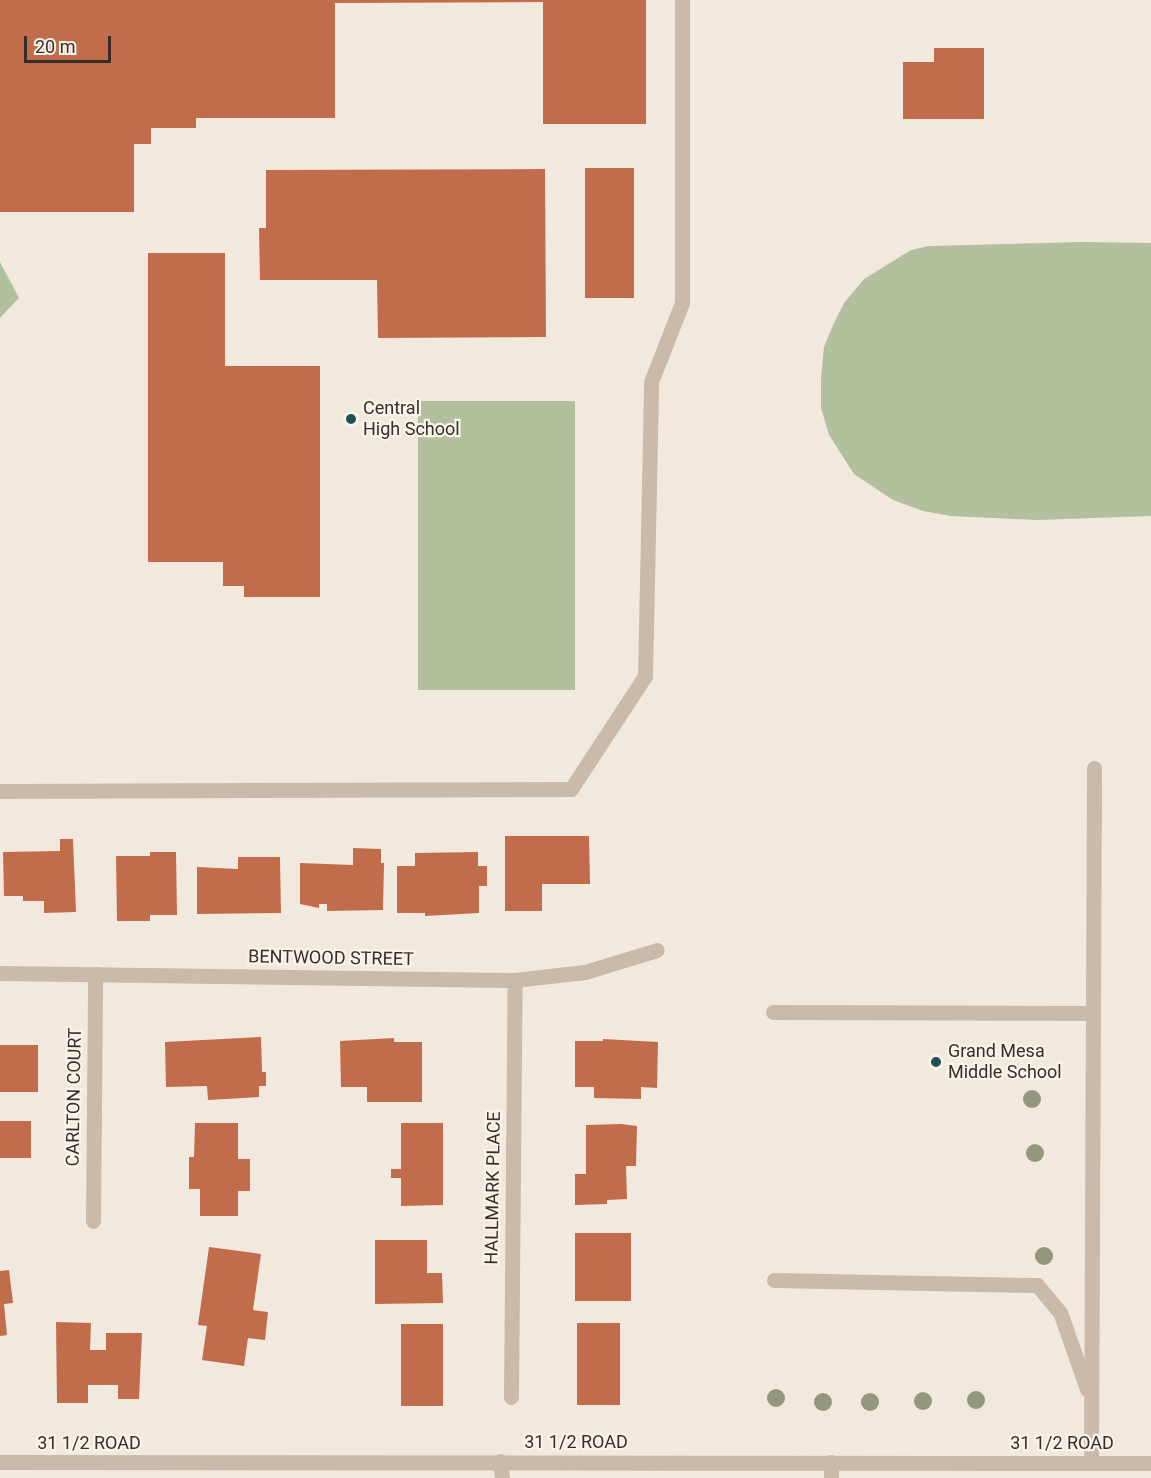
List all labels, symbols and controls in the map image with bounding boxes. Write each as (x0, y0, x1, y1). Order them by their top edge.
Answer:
scale bar (27, 24, 114, 62)
text: 20 m (35, 36, 75, 57)
place label: Central High School (363, 398, 460, 440)
marker: Central High School (344, 412, 358, 426)
street label: BENTWOOD STREET (248, 946, 414, 970)
street label: CARLTON COURT (62, 1027, 86, 1167)
place label: Grand Mesa Middle School (948, 1041, 1062, 1084)
marker: Grand Mesa Middle School (929, 1055, 943, 1069)
street label: HALLMARK PLACE (481, 1111, 505, 1265)
street label: 31 1/2 ROAD (524, 1431, 628, 1453)
street label: 31 1/2 ROAD (37, 1432, 141, 1454)
street label: 31 1/2 ROAD (1010, 1432, 1114, 1454)

